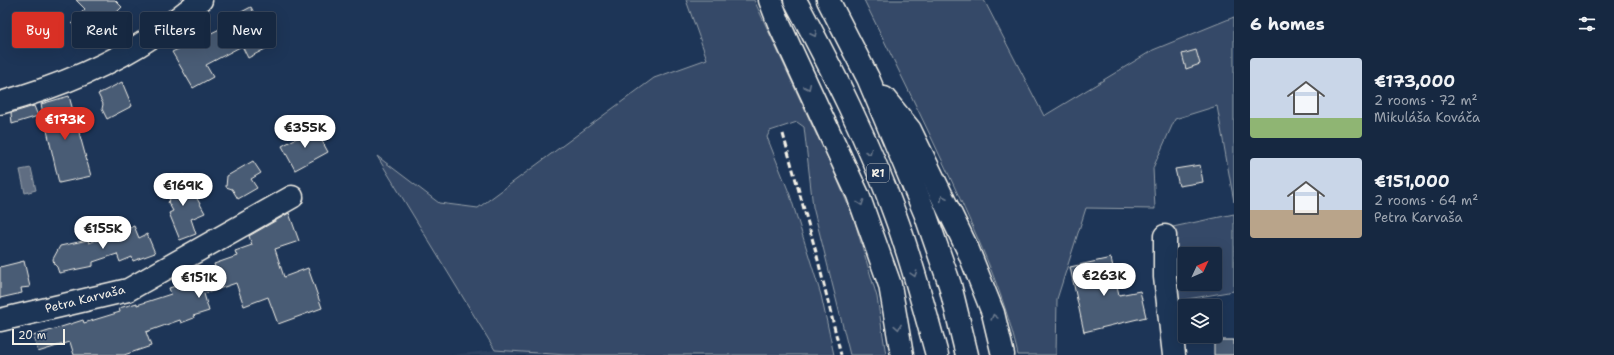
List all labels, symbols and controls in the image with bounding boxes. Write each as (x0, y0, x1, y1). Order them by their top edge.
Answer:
chip: Buy (12, 12, 64, 48)
chip: Rent (72, 12, 132, 48)
chip: Filters (140, 12, 210, 48)
chip: New (218, 12, 276, 48)
text: 6 homes (1250, 13, 1325, 35)
icon: filters (1576, 13, 1598, 35)
one-way arrow (809, 30, 816, 38)
text: €173,000 (1374, 70, 1455, 92)
icon: home (1282, 74, 1330, 122)
one-way arrow (803, 82, 811, 90)
text: 2 rooms · 72 m² (1374, 92, 1478, 109)
pin: €173K (37, 107, 93, 141)
text: Mikuláša Kováča (1374, 109, 1480, 126)
text: €173K (45, 111, 85, 128)
pin: €355K (277, 115, 333, 149)
text: €355K (283, 119, 327, 136)
one-way arrow (864, 148, 872, 156)
road number: R1 (867, 164, 889, 182)
text: €151,000 (1374, 170, 1450, 192)
pin: €169K (155, 173, 211, 207)
icon: home (1282, 174, 1330, 222)
text: €169K (163, 177, 203, 194)
text: 2 rooms · 64 m² (1374, 192, 1478, 209)
one-way arrow (940, 194, 948, 202)
one-way arrow (856, 199, 864, 206)
text: Petra Karvaša (1374, 209, 1463, 226)
pin: €155K (75, 216, 131, 250)
text: €155K (83, 220, 123, 237)
north arrow (1178, 247, 1222, 291)
map controls (1178, 247, 1222, 343)
pin: €263K (1076, 263, 1132, 297)
pin: €151K (171, 265, 227, 299)
text: €263K (1082, 267, 1126, 284)
text: €151K (181, 269, 217, 286)
one-way arrow (909, 270, 918, 277)
street label: Petra Karvaša (43, 281, 127, 317)
button: layers (1178, 299, 1222, 343)
one-way arrow (990, 314, 998, 321)
one-way arrow (893, 324, 901, 330)
scale bar (12, 327, 65, 346)
text: 20 m (18, 328, 46, 343)

